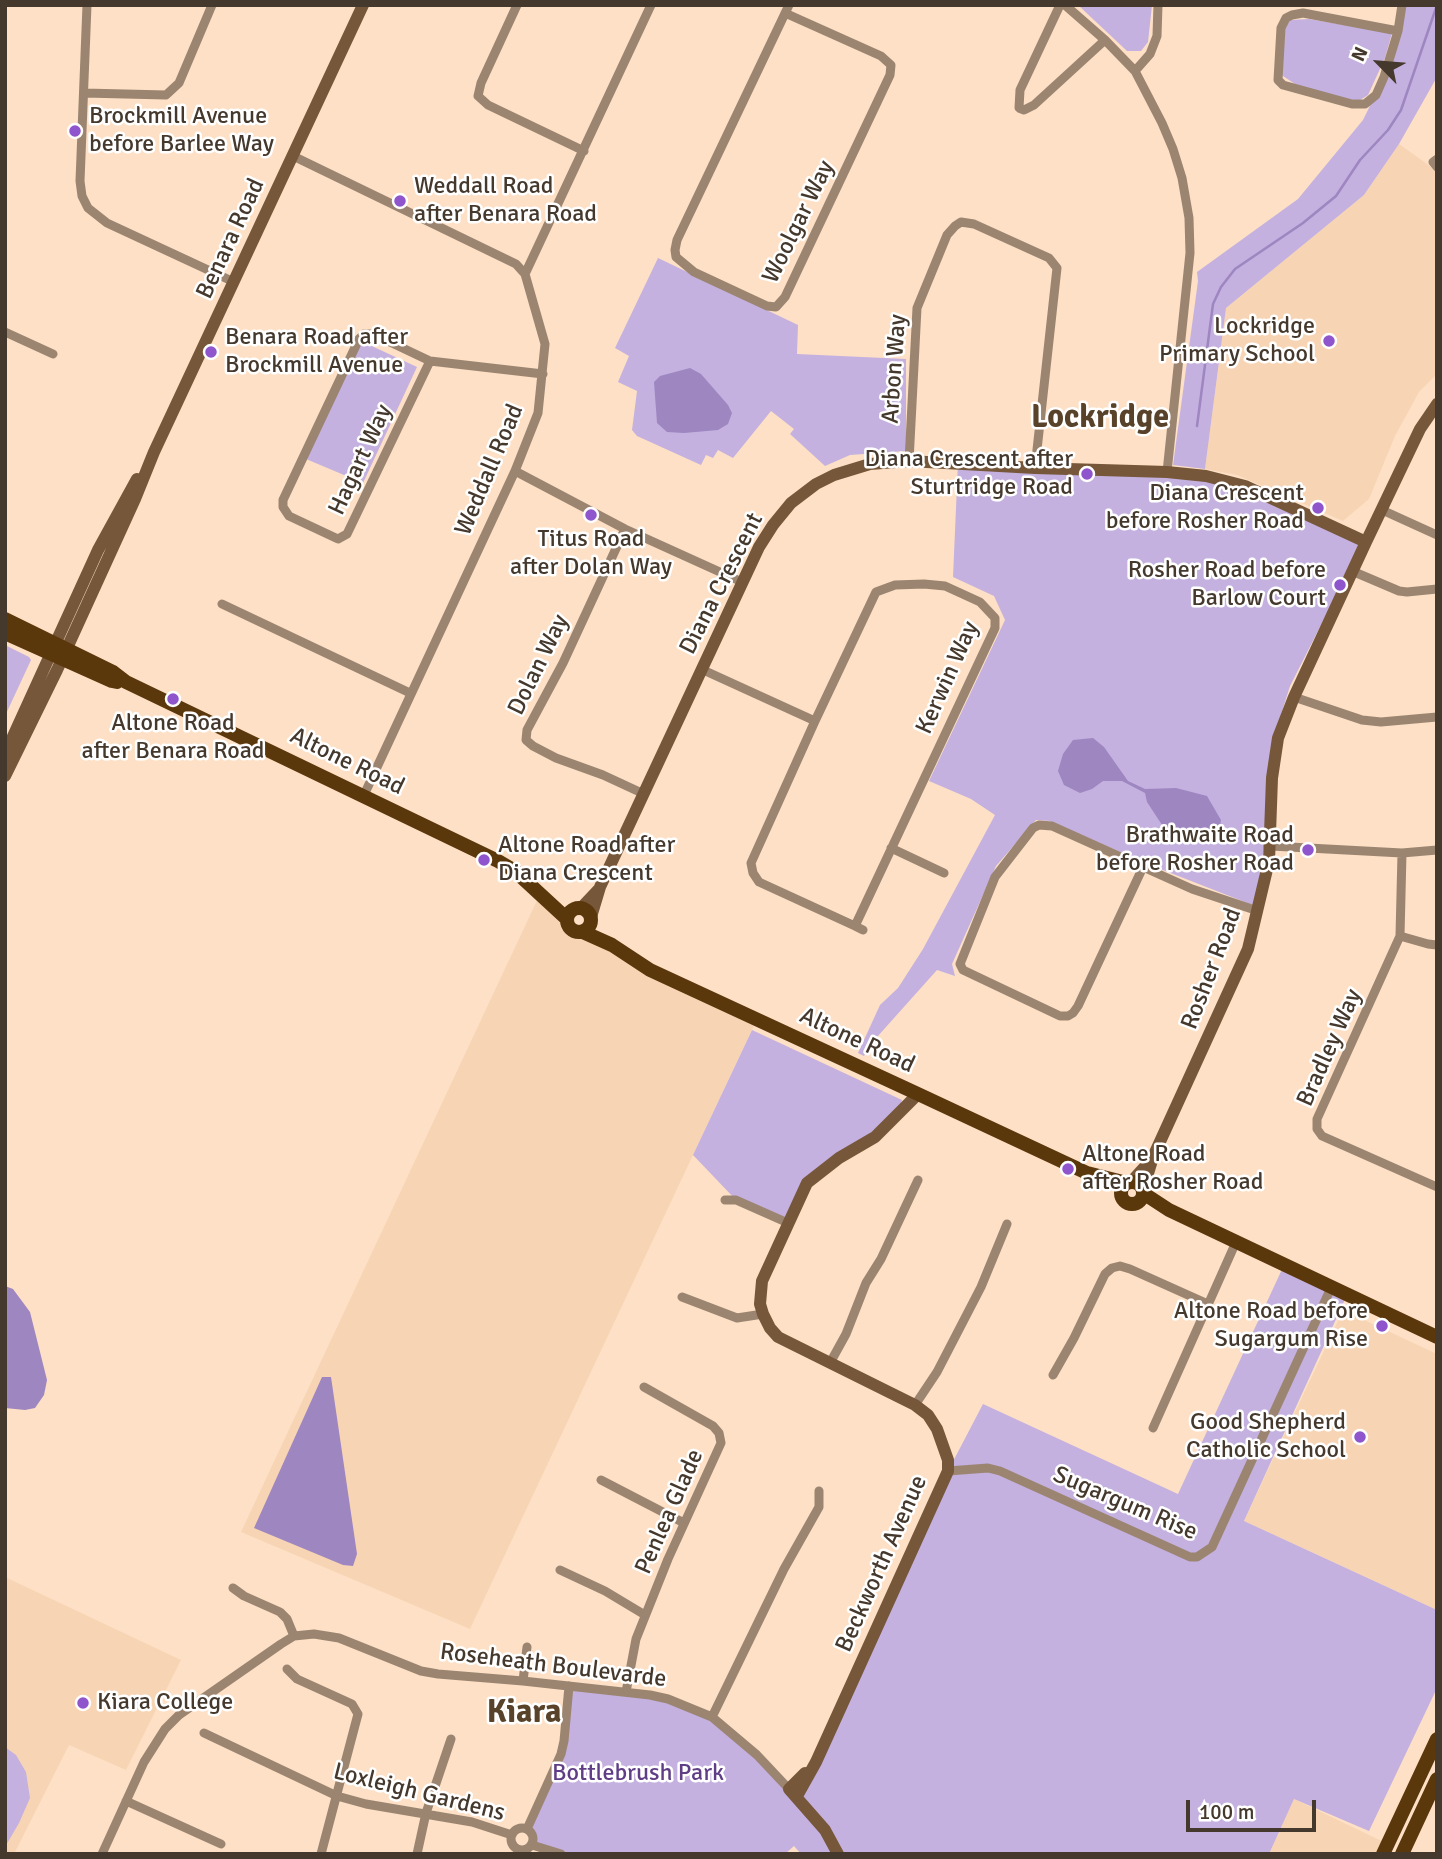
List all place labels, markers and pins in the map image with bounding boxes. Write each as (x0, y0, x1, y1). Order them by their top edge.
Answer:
place label: Brockmill Avenue before Barlee Way (89, 103, 274, 159)
marker: Brockmill Avenue before Barlee Way (67, 123, 83, 139)
place label: Weddall Road after Benara Road (414, 173, 597, 229)
marker: Weddall Road after Benara Road (392, 193, 408, 209)
place label: Lockridge Primary School (1159, 313, 1315, 369)
place label: Benara Road after Brockmill Avenue (225, 324, 408, 380)
marker: Lockridge Primary School (1321, 333, 1337, 349)
marker: Benara Road after Brockmill Avenue (203, 344, 219, 360)
place label: Diana Crescent after Sturtridge Road (864, 446, 1073, 502)
marker: Diana Crescent after Sturtridge Road (1079, 466, 1095, 482)
place label: Diana Crescent before Rosher Road (1106, 480, 1304, 536)
marker: Diana Crescent before Rosher Road (1310, 500, 1326, 516)
marker: Titus Road after Dolan Way (583, 507, 599, 523)
place label: Titus Road after Dolan Way (510, 526, 672, 582)
place label: Rosher Road before Barlow Court (1128, 557, 1326, 613)
marker: Rosher Road before Barlow Court (1332, 577, 1348, 593)
marker: Altone Road after Benara Road (165, 691, 181, 707)
place label: Altone Road after Benara Road (82, 710, 264, 766)
place label: Brathwaite Road before Rosher Road (1096, 822, 1294, 878)
place label: Altone Road after Diana Crescent (498, 832, 675, 888)
marker: Brathwaite Road before Rosher Road (1300, 842, 1316, 858)
marker: Altone Road after Diana Crescent (476, 852, 492, 868)
place label: Altone Road after Rosher Road (1082, 1141, 1263, 1197)
marker: Altone Road after Rosher Road (1060, 1161, 1076, 1177)
place label: Altone Road before Sugargum Rise (1174, 1298, 1368, 1354)
marker: Altone Road before Sugargum Rise (1374, 1318, 1390, 1334)
place label: Good Shepherd Catholic School (1186, 1409, 1346, 1465)
marker: Good Shepherd Catholic School (1352, 1429, 1368, 1445)
place label: Kiara College (97, 1689, 233, 1717)
marker: Kiara College (75, 1695, 91, 1711)

